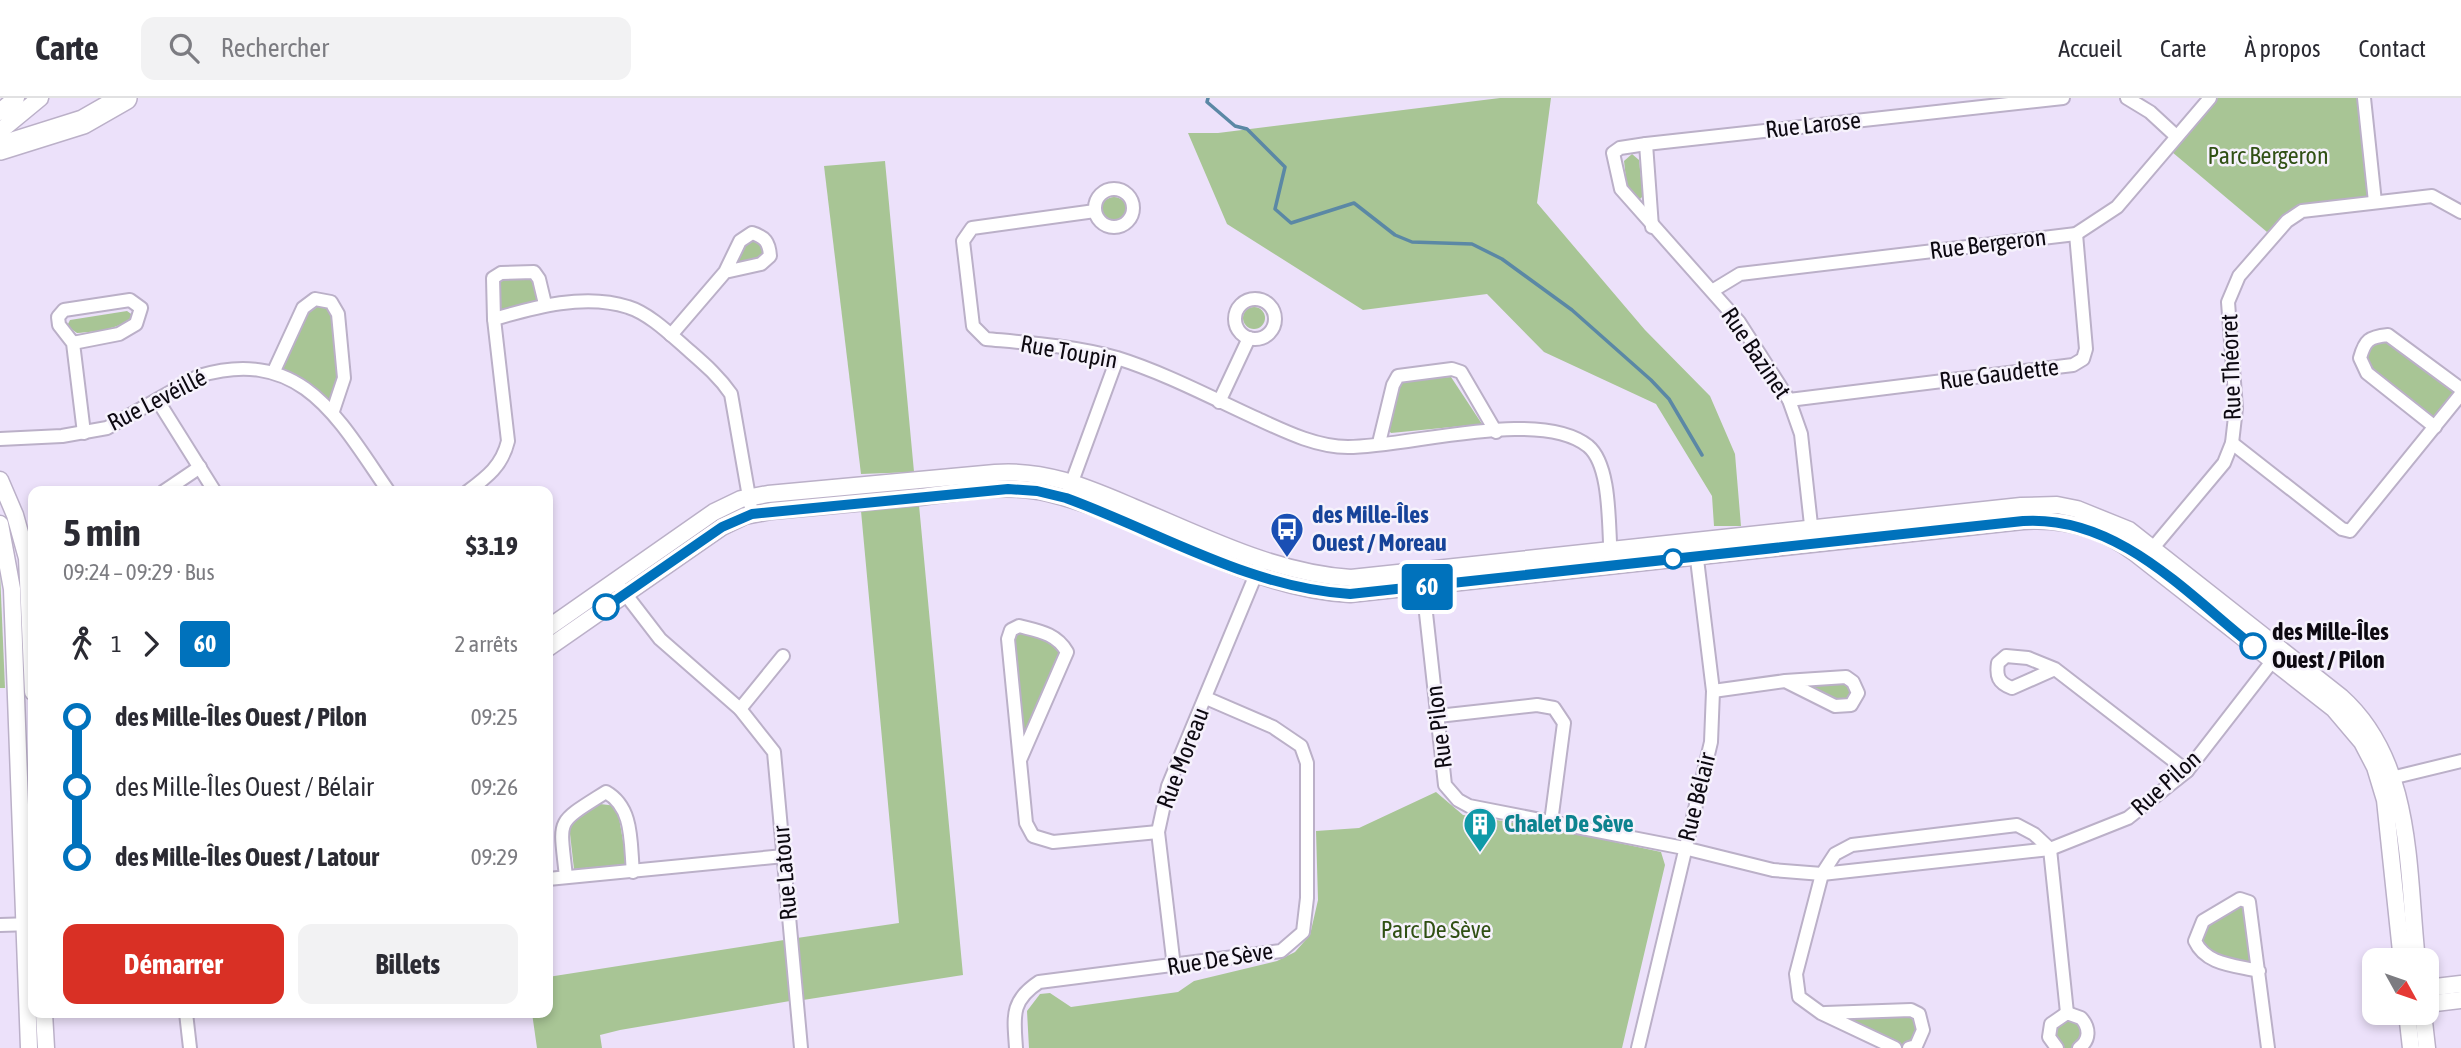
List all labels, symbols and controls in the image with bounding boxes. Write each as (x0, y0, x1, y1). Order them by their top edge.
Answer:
search box (141, 17, 631, 80)
text: Carte (35, 29, 99, 67)
icon: search (165, 29, 203, 67)
text: Rechercher (221, 33, 329, 63)
text: Accueil (2058, 35, 2122, 62)
text: Carte (2160, 35, 2206, 62)
text: À propos (2244, 35, 2320, 62)
text: Contact (2358, 35, 2426, 62)
street label: Rue Larose (1764, 106, 1862, 143)
park label: Parc Bergeron (2207, 142, 2329, 169)
street label: Rue Bergeron (1928, 223, 2048, 264)
street label: Rue Bazinet (1716, 302, 1797, 403)
street label: Rue Théoret (2215, 313, 2246, 421)
street label: Rue Toupin (1018, 330, 1120, 373)
street label: Rue Gaudette (1938, 353, 2060, 394)
street label: Rue Levéillé (103, 363, 211, 436)
place label: des Mille-Îles Ouest / Moreau (1312, 501, 1447, 556)
bus stop icon: des Mille-Îles Ouest / Moreau (1268, 510, 1306, 559)
text: 5 min (63, 511, 141, 554)
text: $3.19 (466, 531, 518, 561)
unlabelled marker (1663, 549, 1683, 569)
text: 09:24 – 09:29 · Bus (63, 559, 215, 585)
line badge: 60 (1396, 564, 1458, 610)
text: 60 (1416, 573, 1438, 600)
unlabelled marker (593, 594, 619, 620)
place label: des Mille-Îles Ouest / Pilon (2272, 618, 2389, 673)
icon: walk (63, 625, 101, 663)
icon: forward (132, 625, 170, 663)
text: 60 (194, 630, 216, 657)
text: 1 (111, 631, 122, 657)
text: 2 arrêts (455, 631, 518, 657)
marker: des Mille-Îles Ouest / Pilon (2240, 633, 2266, 659)
street label: Rue Pilon (1420, 684, 1457, 770)
text: des Mille-Îles Ouest / Pilon (115, 702, 367, 732)
text: 09:25 (471, 704, 518, 730)
street label: Rue Moreau (1151, 704, 1214, 812)
street label: Rue Pilon (2126, 745, 2206, 821)
street label: Rue Bélair (1673, 749, 1721, 844)
text: des Mille-Îles Ouest / Bélair (115, 772, 374, 802)
text: 09:26 (471, 774, 518, 800)
building icon: Chalet De Sève (1461, 805, 1499, 854)
place label: Chalet De Sève (1504, 810, 1634, 837)
street label: Rue Latour (767, 824, 802, 921)
text: des Mille-Îles Ouest / Latour (115, 842, 379, 872)
text: 09:29 (471, 844, 518, 870)
park label: Parc De Sève (1381, 916, 1491, 943)
button: Démarrer (63, 924, 284, 1004)
button: Billets (298, 924, 518, 1004)
street label: Rue De Sève (1165, 937, 1275, 980)
north arrow (2362, 948, 2440, 1026)
map controls (2362, 948, 2439, 1025)

